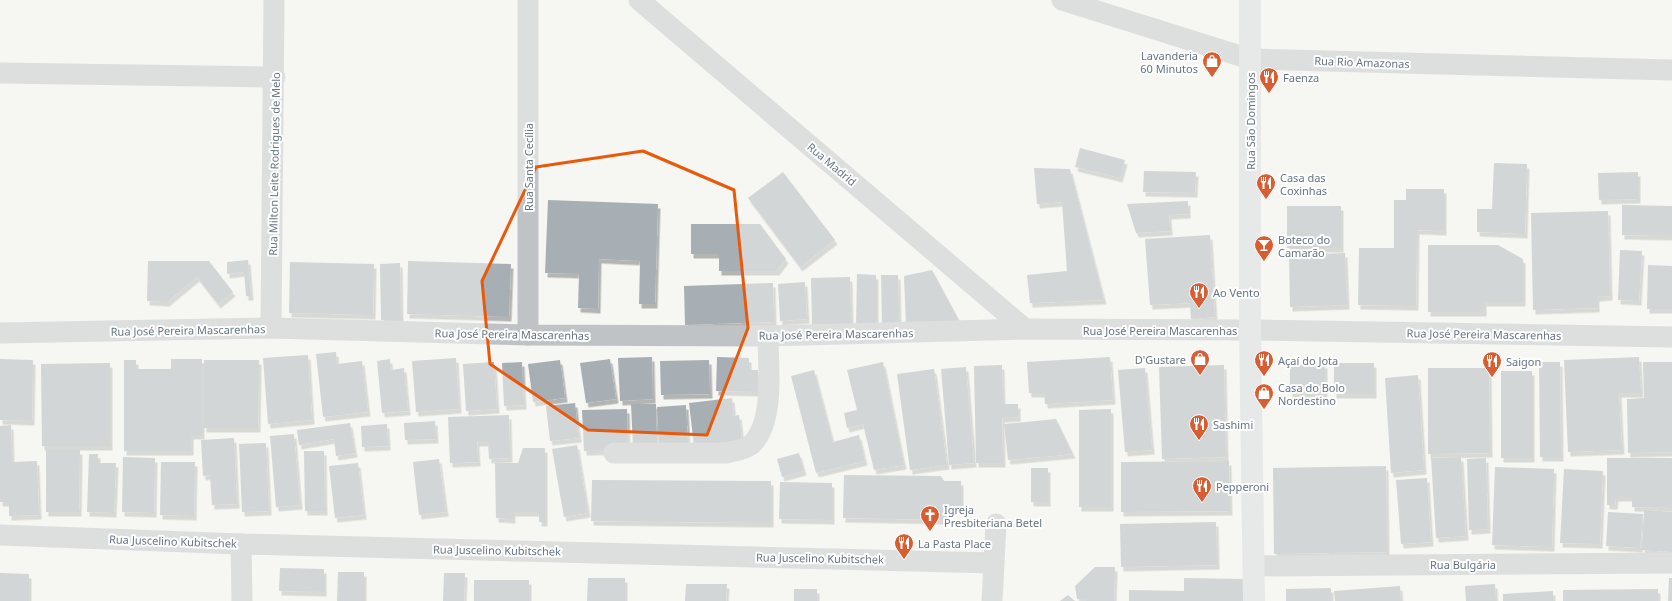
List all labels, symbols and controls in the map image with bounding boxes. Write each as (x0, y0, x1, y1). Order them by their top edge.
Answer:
place label: Lavanderia 60 Minutos (1140, 48, 1198, 76)
shop icon: Lavanderia 60 Minutos (1201, 50, 1223, 78)
street label: Rua Rio Amazonas (1314, 53, 1410, 71)
restaurant icon: Faenza (1258, 66, 1280, 94)
place label: Faenza (1283, 70, 1319, 85)
street label: Rua Milton Leite Rodrigues de Melo (265, 72, 283, 256)
street label: Rua São Domingos (1243, 72, 1258, 170)
street label: Rua Santa Cecília (521, 123, 536, 211)
street label: Rua Madrid (804, 139, 860, 189)
place label: Casa das Coxinhas (1280, 170, 1327, 198)
restaurant icon: Casa das Coxinhas (1255, 172, 1277, 200)
place label: Boteco do Camarão (1278, 232, 1331, 260)
bar icon: Boteco do Camarão (1253, 234, 1275, 262)
restaurant icon: Ao Vento (1188, 281, 1210, 309)
place label: Ao Vento (1213, 285, 1260, 300)
street label: Rua José Pereira Mascarenhas (111, 321, 265, 339)
street label: Rua José Pereira Mascarenhas (1083, 323, 1237, 338)
street label: Rua José Pereira Mascarenhas (435, 325, 589, 343)
street label: Rua José Pereira Mascarenhas (759, 325, 913, 343)
street label: Rua José Pereira Mascarenhas (1407, 325, 1561, 343)
shop icon: D'Gustare (1189, 348, 1211, 376)
restaurant icon: Açaí do Jota (1253, 349, 1275, 377)
restaurant icon: Saigon (1481, 350, 1503, 378)
place label: D'Gustare (1135, 352, 1186, 367)
place label: Açaí do Jota (1278, 353, 1338, 368)
place label: Saigon (1506, 354, 1541, 369)
place label: Casa do Bolo Nordestino (1278, 380, 1345, 408)
shop icon: Casa do Bolo Nordestino (1253, 382, 1275, 410)
restaurant icon: Sashimi (1188, 413, 1210, 441)
place label: Sashimi (1213, 417, 1253, 432)
restaurant icon: Pepperoni (1191, 475, 1213, 503)
place label: Pepperoni (1216, 479, 1269, 494)
place label: Igreja Presbiteriana Betel (944, 502, 1042, 530)
church icon: Igreja Presbiteriana Betel (919, 504, 941, 532)
street label: Rua Juscelino Kubitschek (109, 531, 237, 551)
restaurant icon: La Pasta Place (893, 532, 915, 560)
place label: La Pasta Place (918, 536, 991, 551)
street label: Rua Juscelino Kubitschek (433, 541, 561, 559)
street label: Rua Juscelino Kubitschek (756, 549, 884, 567)
street label: Rua Bulgária (1430, 557, 1496, 572)

